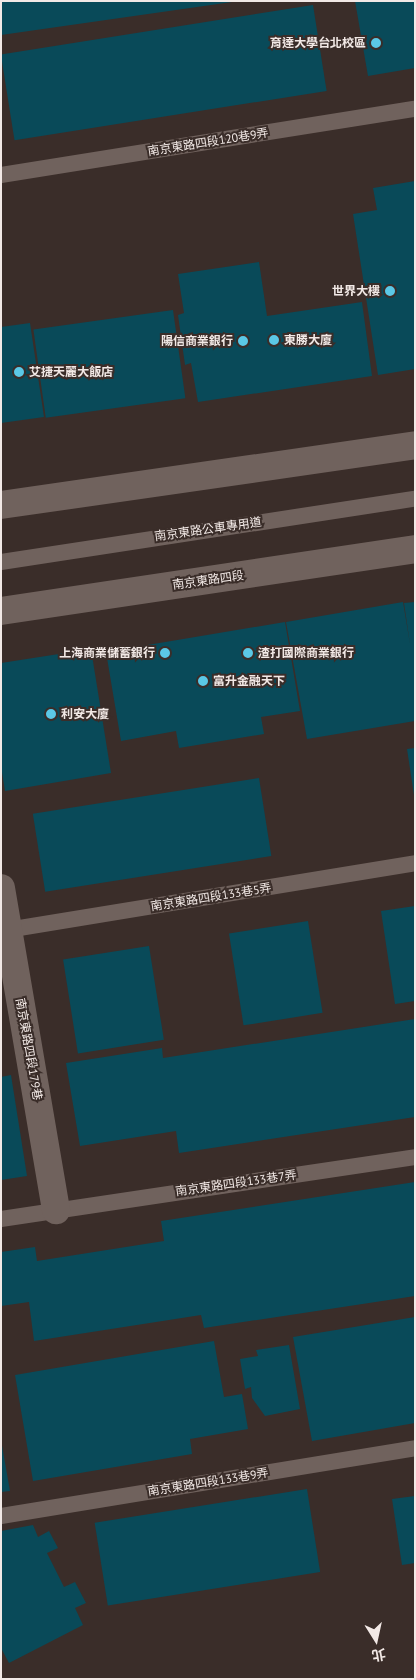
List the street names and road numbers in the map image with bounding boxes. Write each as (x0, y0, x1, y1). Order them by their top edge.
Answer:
street label: 南京東路四段120巷9弄 (147, 125, 269, 159)
street label: 南京東路公車專用道 (154, 514, 262, 544)
street label: 南京東路四段 (171, 568, 245, 592)
street label: 南京東路四段133巷5弄 (150, 880, 272, 914)
street label: 南京東路四段179巷 (13, 997, 45, 1101)
street label: 南京東路四段133巷7弄 (175, 1167, 297, 1199)
street label: 南京東路四段133巷9弄 (147, 1465, 269, 1499)

